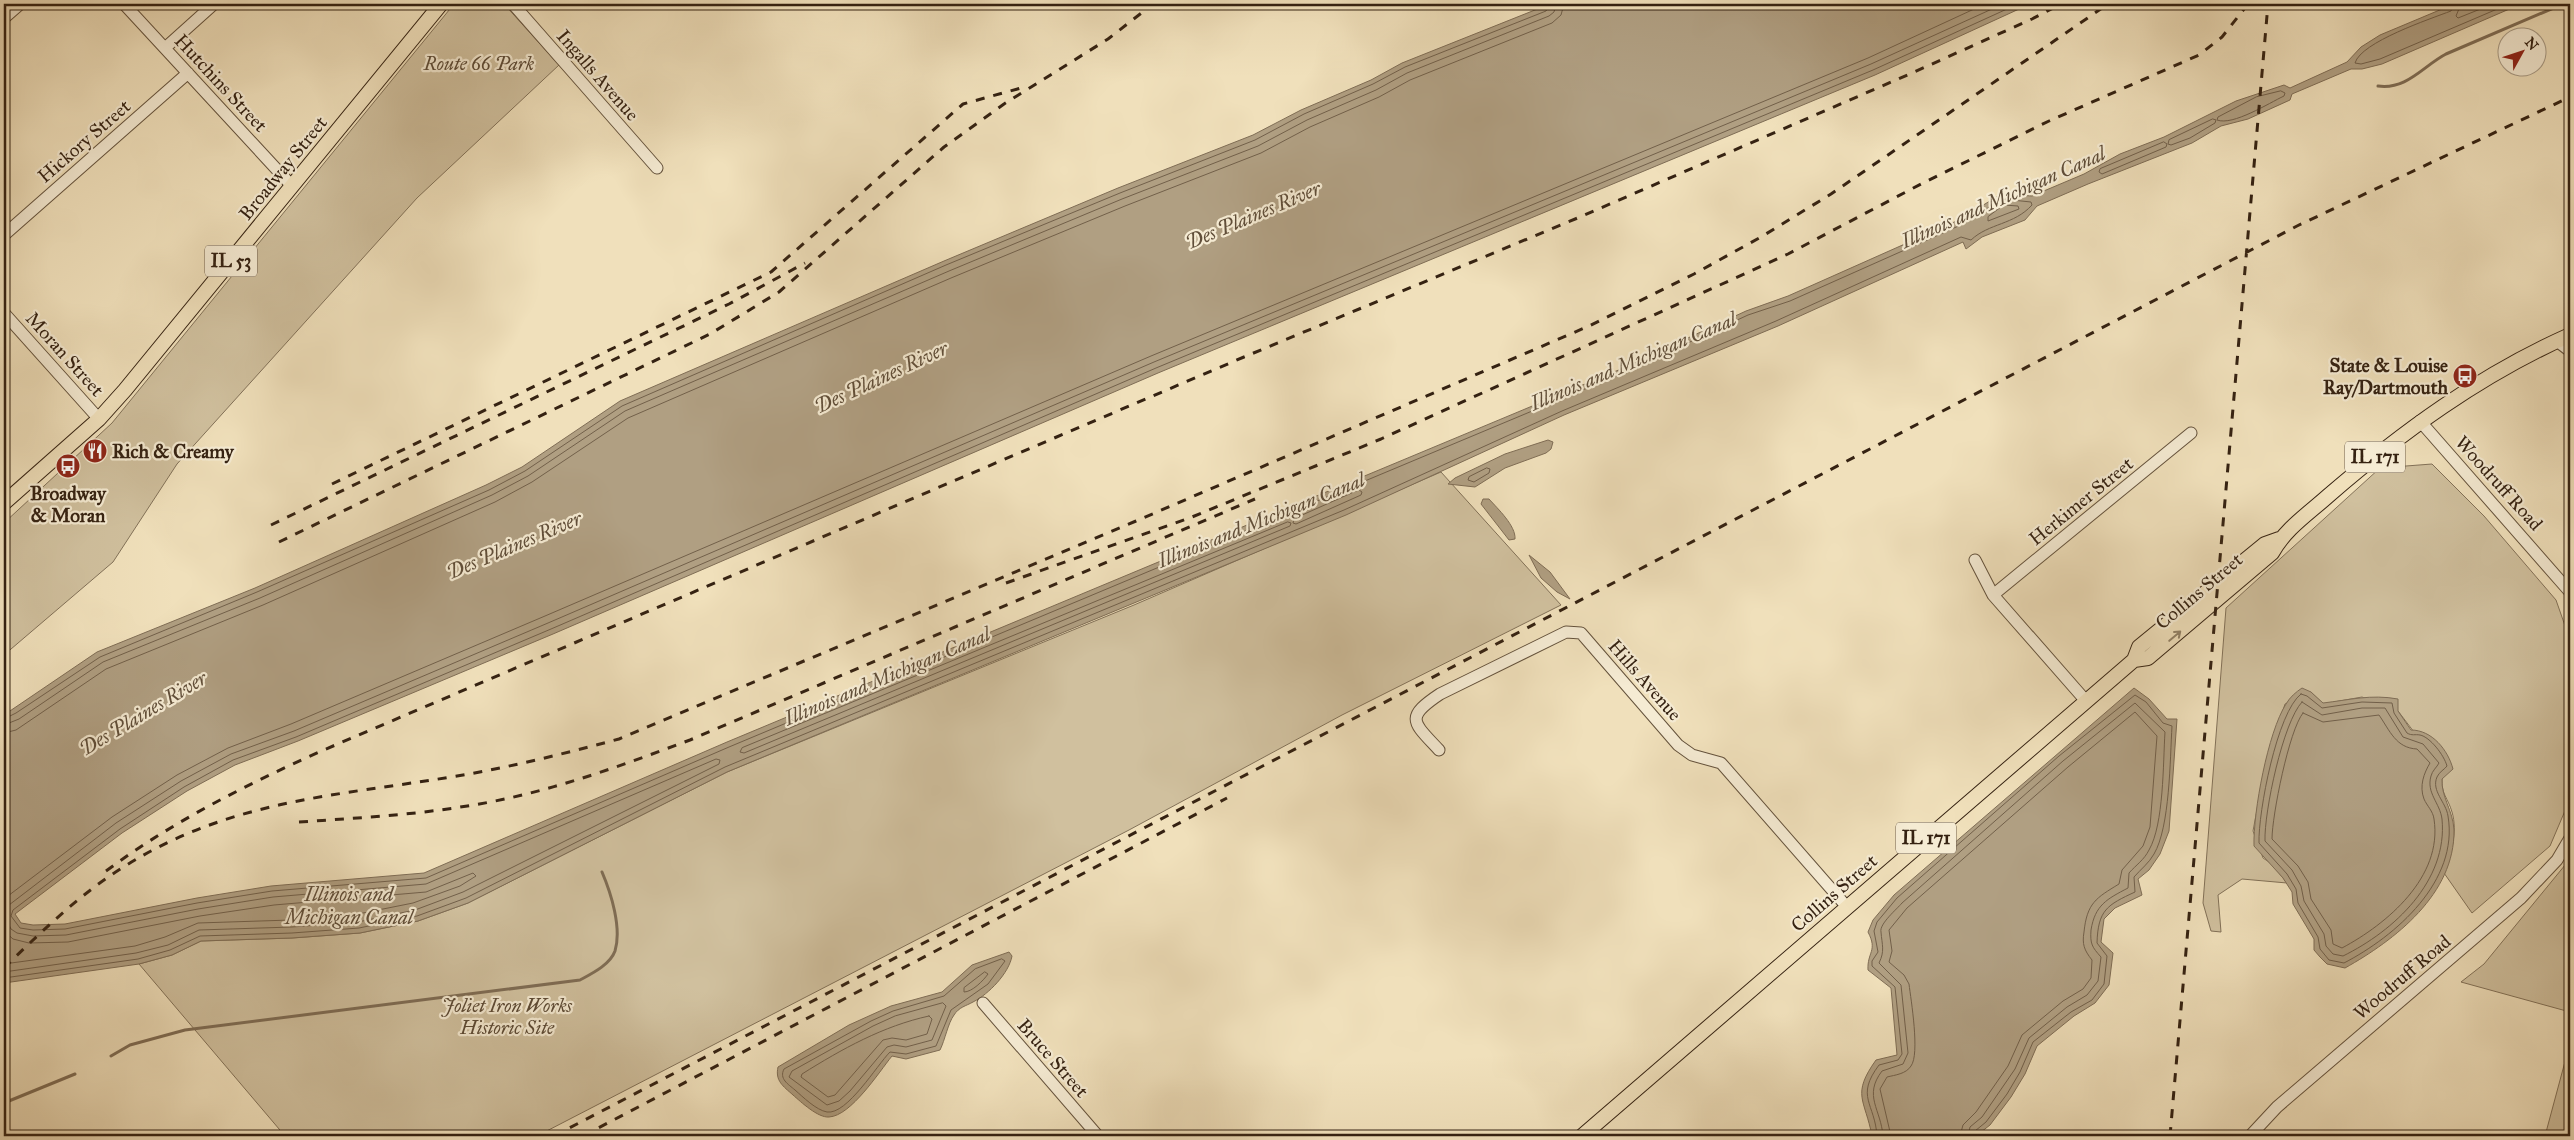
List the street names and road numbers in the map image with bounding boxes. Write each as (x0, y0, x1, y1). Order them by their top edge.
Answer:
street label: Ingalls Avenue (551, 25, 644, 126)
street label: Hutchins Street (170, 29, 272, 137)
street label: Hickory Street (33, 94, 135, 187)
street label: Broadway Street (234, 111, 332, 225)
road number: IL 53 (205, 246, 257, 276)
street label: Moran Street (21, 307, 109, 401)
street label: Woodruff Road (2450, 431, 2548, 535)
road number: IL 171 (2345, 442, 2405, 472)
street label: Herkimer Street (2024, 452, 2138, 550)
street label: Collins Street (2151, 548, 2247, 634)
street label: Hills Avenue (1604, 635, 1687, 725)
road number: IL 171 (1896, 822, 1956, 854)
street label: Collins Street (1786, 849, 1882, 937)
street label: Woodruff Road (2349, 929, 2456, 1024)
street label: Bruce Street (1012, 1014, 1094, 1102)

